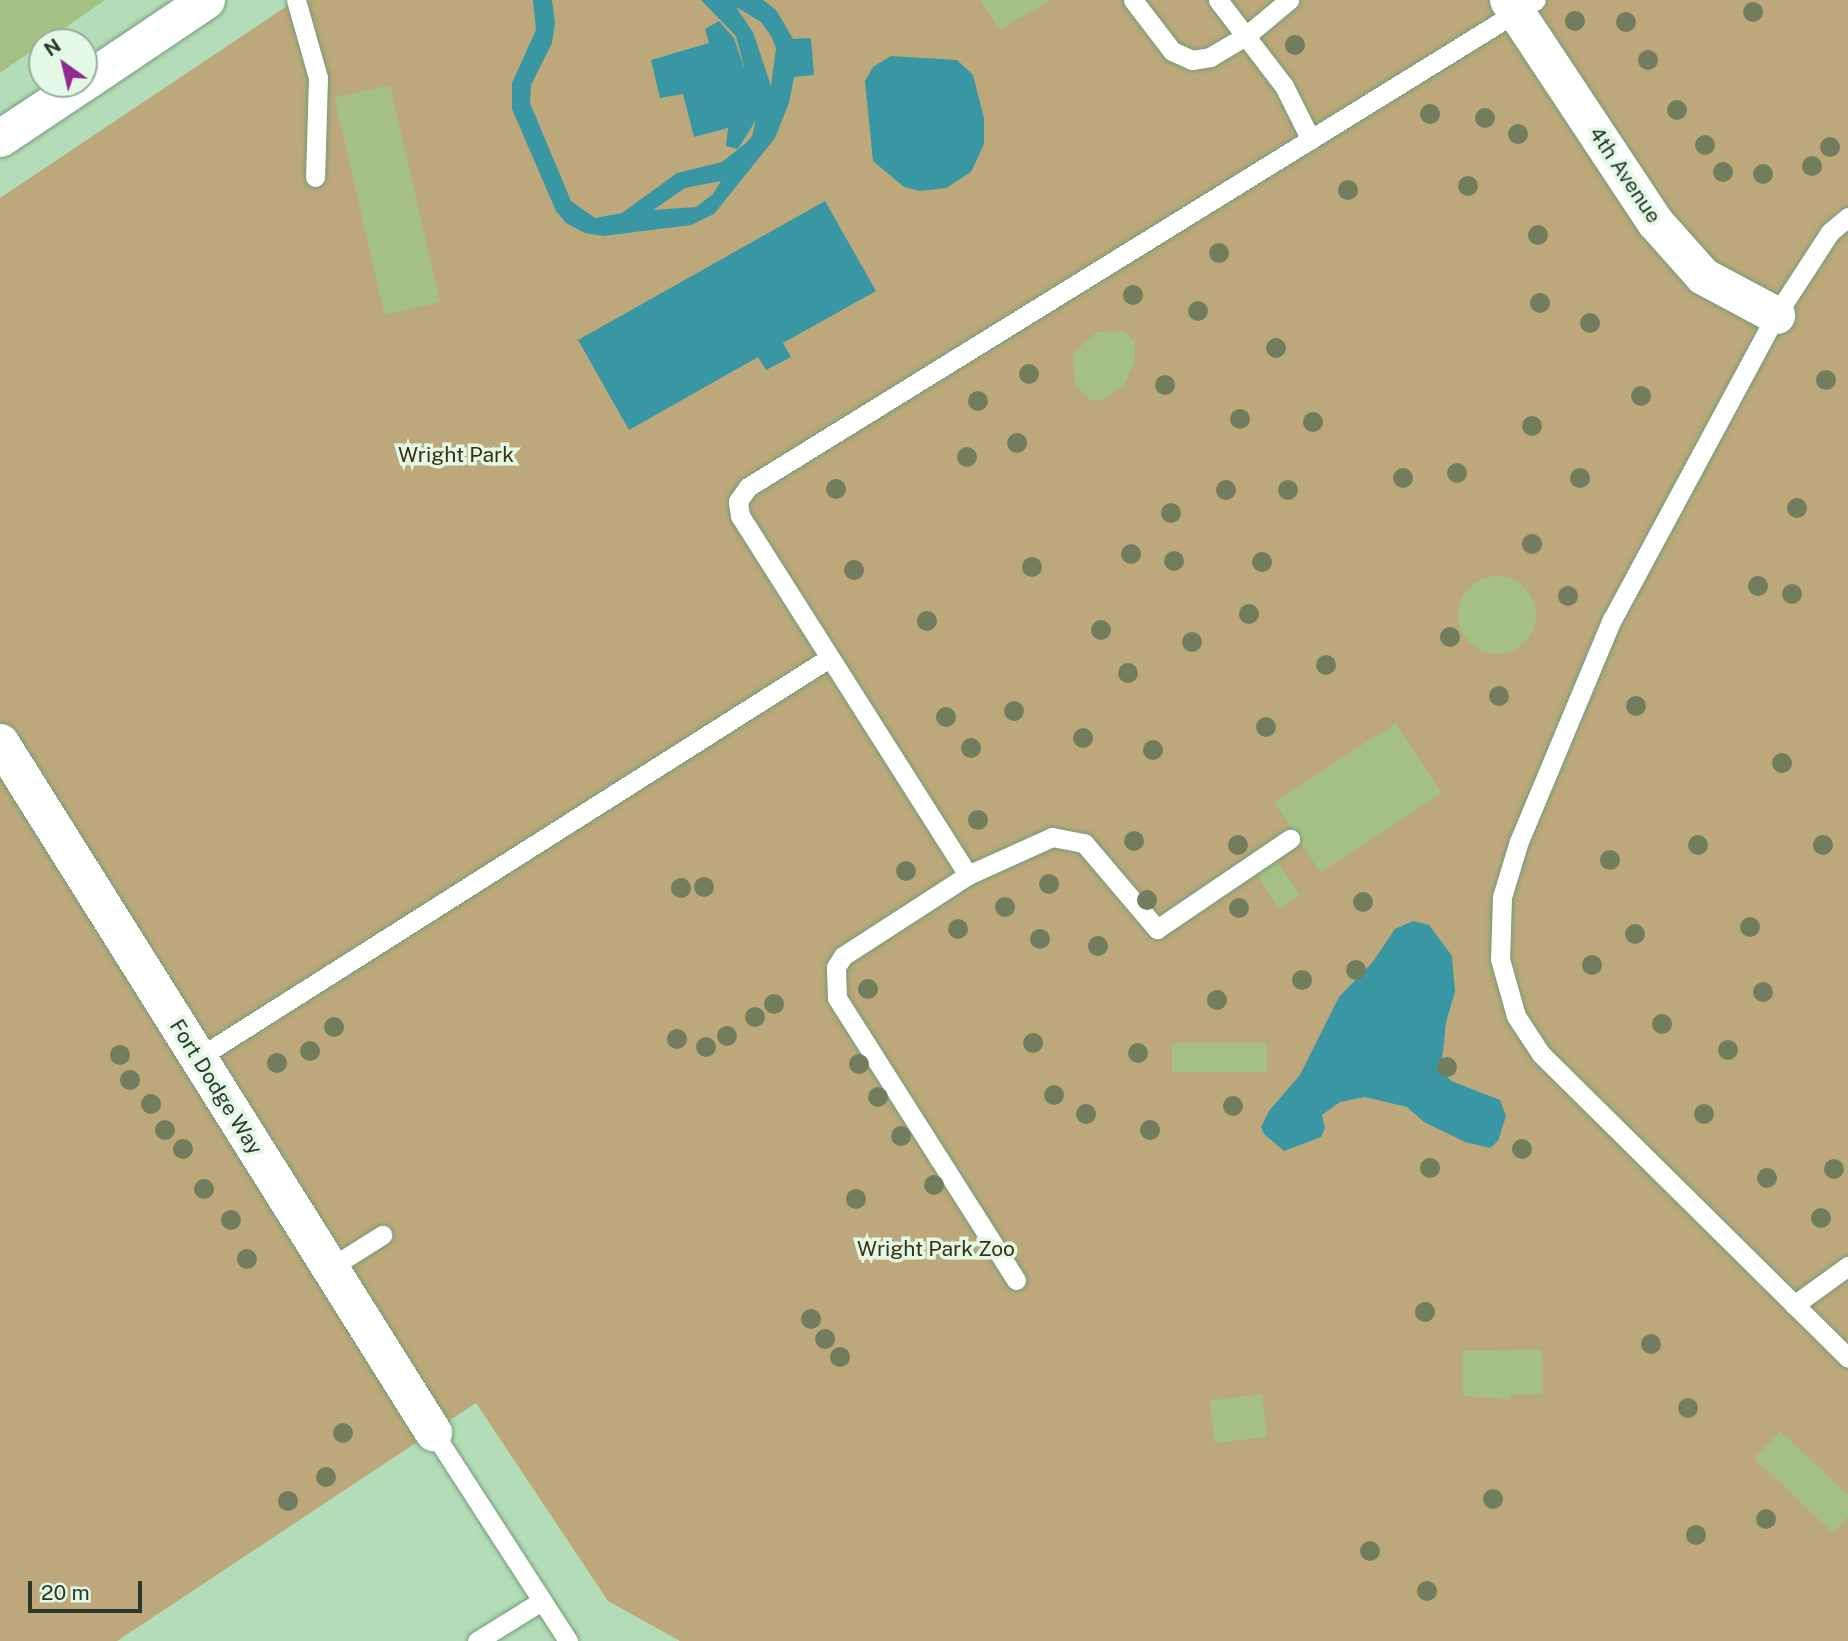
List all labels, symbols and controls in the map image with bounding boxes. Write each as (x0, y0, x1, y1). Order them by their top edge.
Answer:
north arrow (28, 28, 98, 98)
text: N (40, 34, 65, 61)
street label: 4th Avenue (1584, 122, 1666, 228)
park label: Wright Park (398, 442, 514, 468)
street label: Fort Dodge Way (164, 1014, 268, 1160)
park label: Wright Park Zoo (857, 1236, 1015, 1262)
scale bar (32, 1568, 145, 1612)
text: 20 m (41, 1580, 90, 1605)

